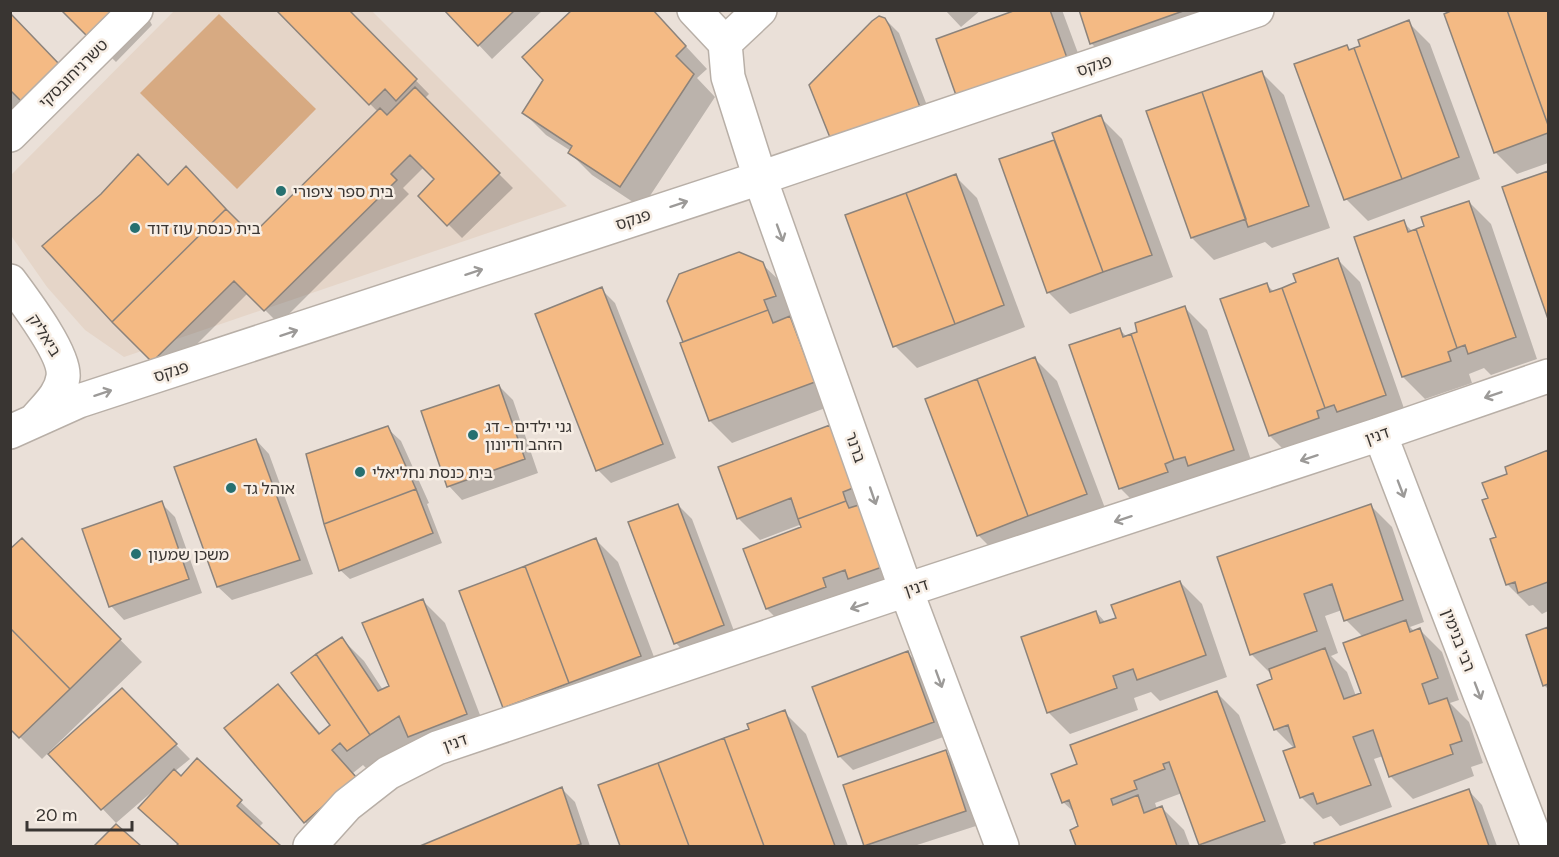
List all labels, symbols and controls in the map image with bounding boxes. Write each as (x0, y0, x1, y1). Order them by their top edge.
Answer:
street label: טשרניחובסקי (35, 35, 112, 112)
street label: פנקס (1074, 51, 1114, 80)
place label: בית ספר ציפורי (293, 182, 394, 201)
marker: בית ספר ציפורי (274, 184, 288, 198)
one-way arrow (669, 198, 688, 209)
street label: פנקס (613, 205, 653, 234)
place label: בית כנסת עוז דוד (147, 219, 261, 238)
marker: בית כנסת עוז דוד (128, 221, 142, 235)
one-way arrow (775, 223, 786, 242)
one-way arrow (464, 265, 483, 276)
street label: ביאליק (24, 310, 65, 360)
one-way arrow (279, 326, 298, 337)
street label: פנקס (151, 357, 191, 386)
one-way arrow (93, 387, 112, 398)
one-way arrow (1484, 390, 1503, 401)
place label: גני ילדים - דג הזהב ודיונון (485, 417, 572, 454)
street label: דנין (1362, 422, 1392, 448)
marker: גני ילדים - דג הזהב ודיונון (466, 428, 480, 442)
street label: ברנר (841, 429, 870, 465)
one-way arrow (1300, 453, 1319, 464)
place label: בית כנסת נחליאלי (372, 463, 493, 482)
marker: בית כנסת נחליאלי (353, 465, 367, 479)
place label: אוהל גד (243, 479, 295, 498)
one-way arrow (1396, 479, 1407, 498)
marker: אוהל גד (224, 481, 238, 495)
one-way arrow (868, 486, 879, 505)
one-way arrow (1115, 514, 1133, 525)
place label: משכן שמעון (148, 545, 229, 564)
marker: משכן שמעון (129, 547, 143, 561)
street label: דנין (902, 575, 931, 600)
one-way arrow (850, 602, 868, 613)
street label: רבי בנימין (1438, 606, 1479, 674)
one-way arrow (934, 669, 945, 688)
one-way arrow (1474, 681, 1485, 700)
street label: דנין (440, 729, 470, 755)
scale bar (27, 794, 132, 832)
text: 20 m (36, 804, 77, 826)

